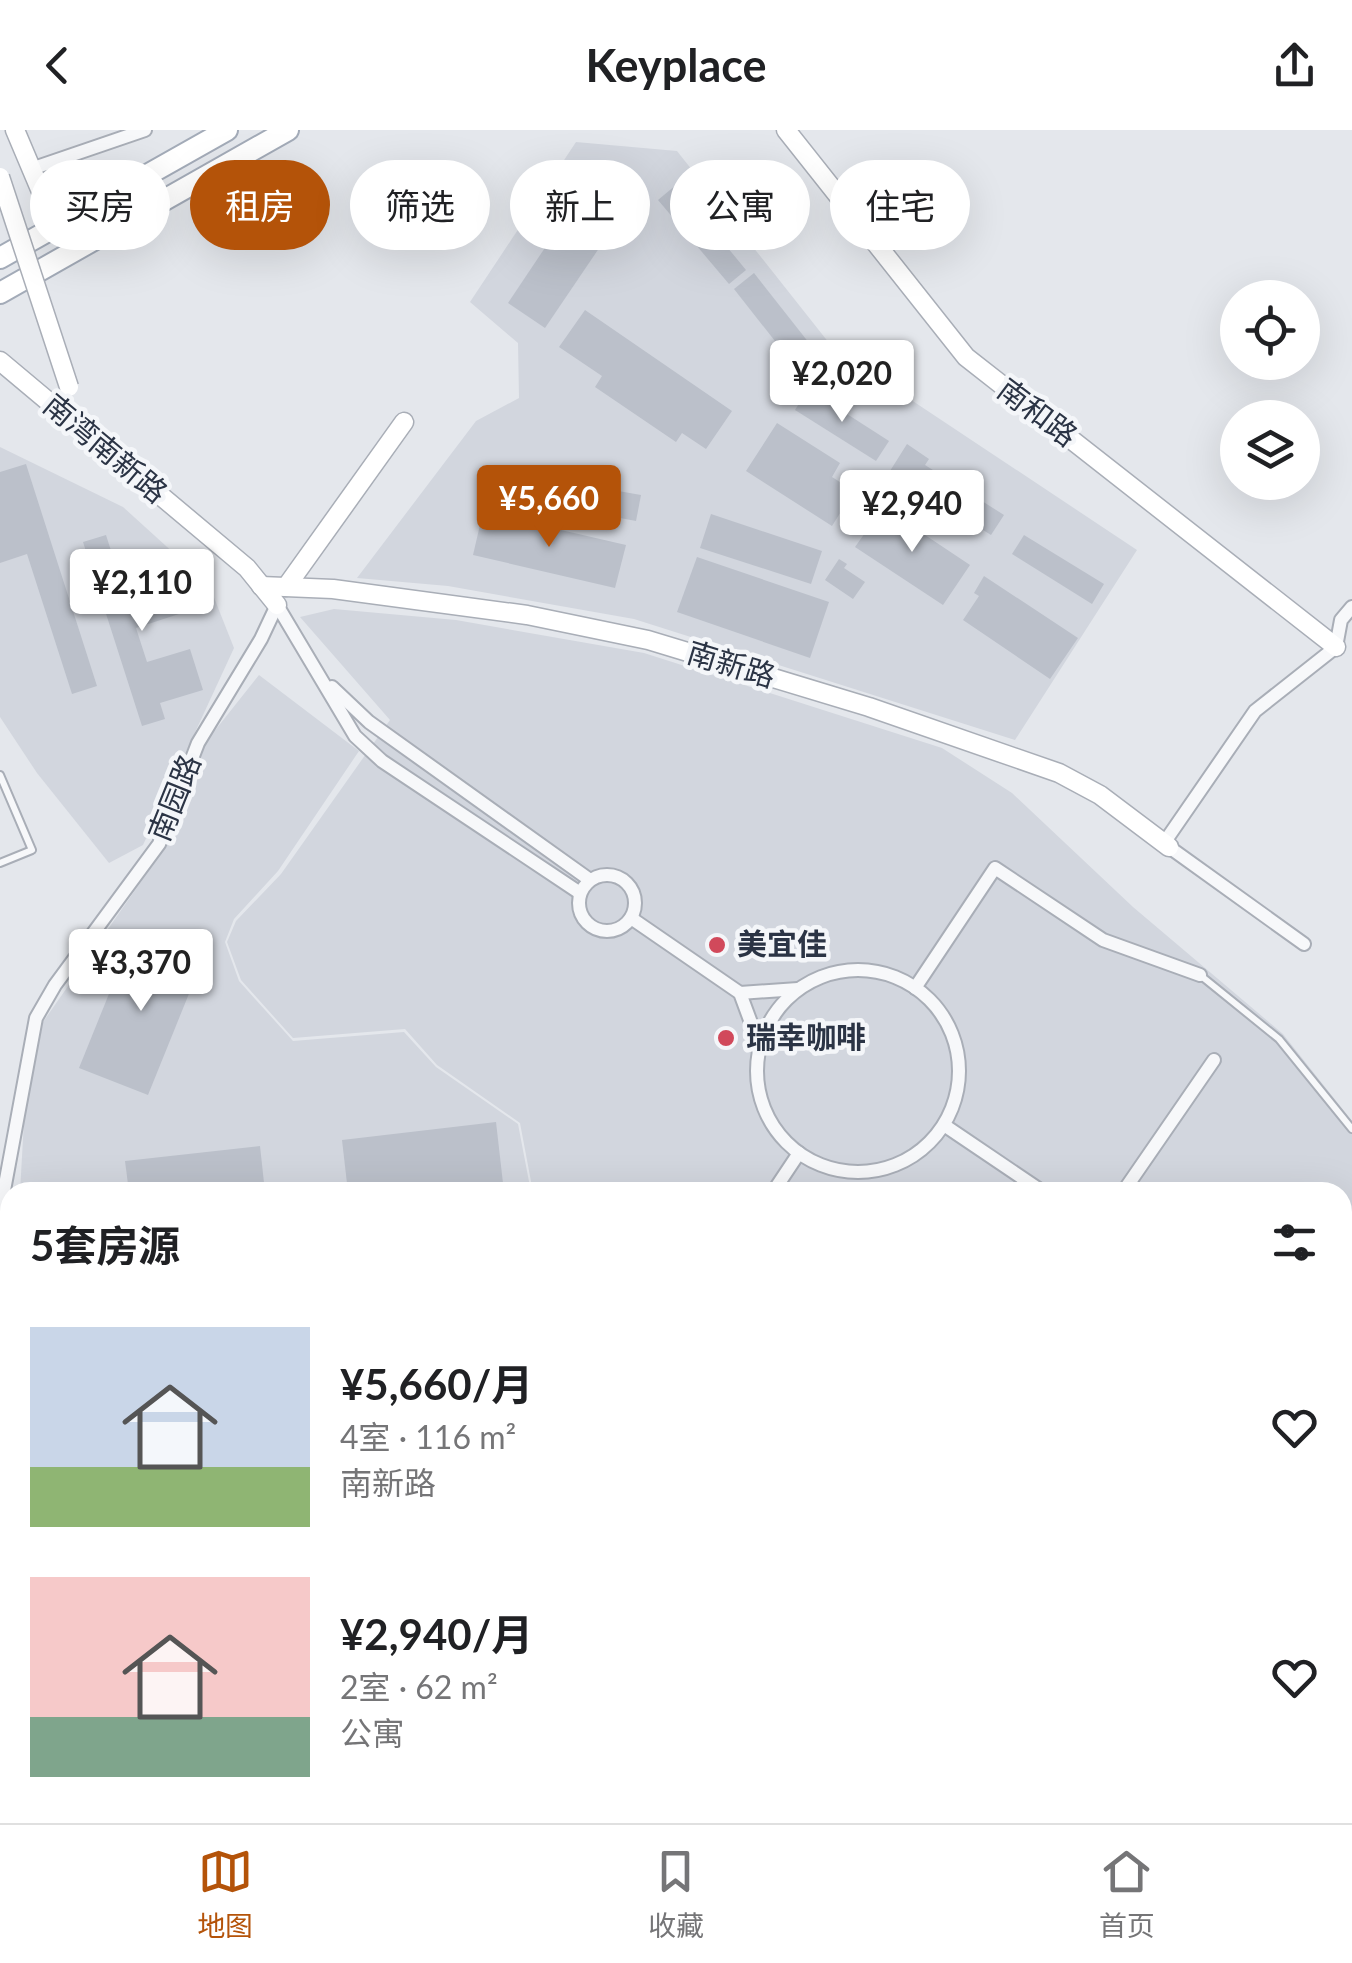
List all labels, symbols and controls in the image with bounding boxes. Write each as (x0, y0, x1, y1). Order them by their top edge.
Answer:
icon: back (30, 38, 85, 93)
text: Keyplace (585, 38, 767, 92)
icon: share (1267, 38, 1322, 93)
chip: 买房 (30, 160, 170, 250)
chip: 租房 (190, 160, 330, 250)
chip: 筛选 (350, 160, 490, 250)
chip: 新上 (510, 160, 650, 250)
chip: 公寓 (670, 160, 810, 250)
chip: 住宅 (830, 160, 970, 250)
map controls (1220, 280, 1320, 500)
button: locate (1220, 280, 1320, 380)
pin: ¥2,020 (761, 340, 923, 425)
text: ¥2,020 (792, 353, 892, 392)
street label: 南和路 (991, 370, 1085, 453)
street label: 南湾南新路 (37, 385, 175, 509)
button: layers (1220, 400, 1320, 500)
pin: ¥5,660 (468, 465, 630, 550)
pin: ¥2,940 (831, 470, 993, 555)
text: ¥5,660 (499, 478, 599, 517)
text: ¥2,940 (862, 483, 962, 522)
pin: ¥2,110 (61, 549, 223, 634)
text: ¥2,110 (92, 562, 192, 601)
street label: 南新路 (683, 633, 780, 693)
street label: 南园路 (140, 749, 207, 846)
place label: 美宜佳 (737, 925, 827, 961)
pin: ¥3,370 (60, 929, 222, 1014)
marker: 美宜佳 (706, 934, 728, 956)
text: ¥3,370 (91, 942, 191, 981)
place label: 瑞幸咖啡 (746, 1018, 866, 1054)
marker: 瑞幸咖啡 (715, 1027, 737, 1049)
icon: filters (1267, 1215, 1322, 1270)
text: 5套房源 (30, 1220, 180, 1270)
text: ¥5,660/月 (340, 1359, 533, 1409)
icon: home (110, 1367, 230, 1487)
icon: heart (1267, 1400, 1322, 1455)
text: 4室 · 116 m² (340, 1417, 516, 1456)
text: 南新路 (340, 1463, 436, 1502)
text: ¥2,940/月 (340, 1609, 533, 1659)
icon: home (110, 1617, 230, 1737)
icon: heart (1267, 1650, 1322, 1705)
text: 2室 · 62 m² (340, 1667, 498, 1706)
text: 公寓 (340, 1713, 404, 1752)
tab: 地图 (197, 1844, 253, 1944)
tab: 收藏 (648, 1844, 704, 1944)
tab: 首页 (1099, 1844, 1155, 1944)

